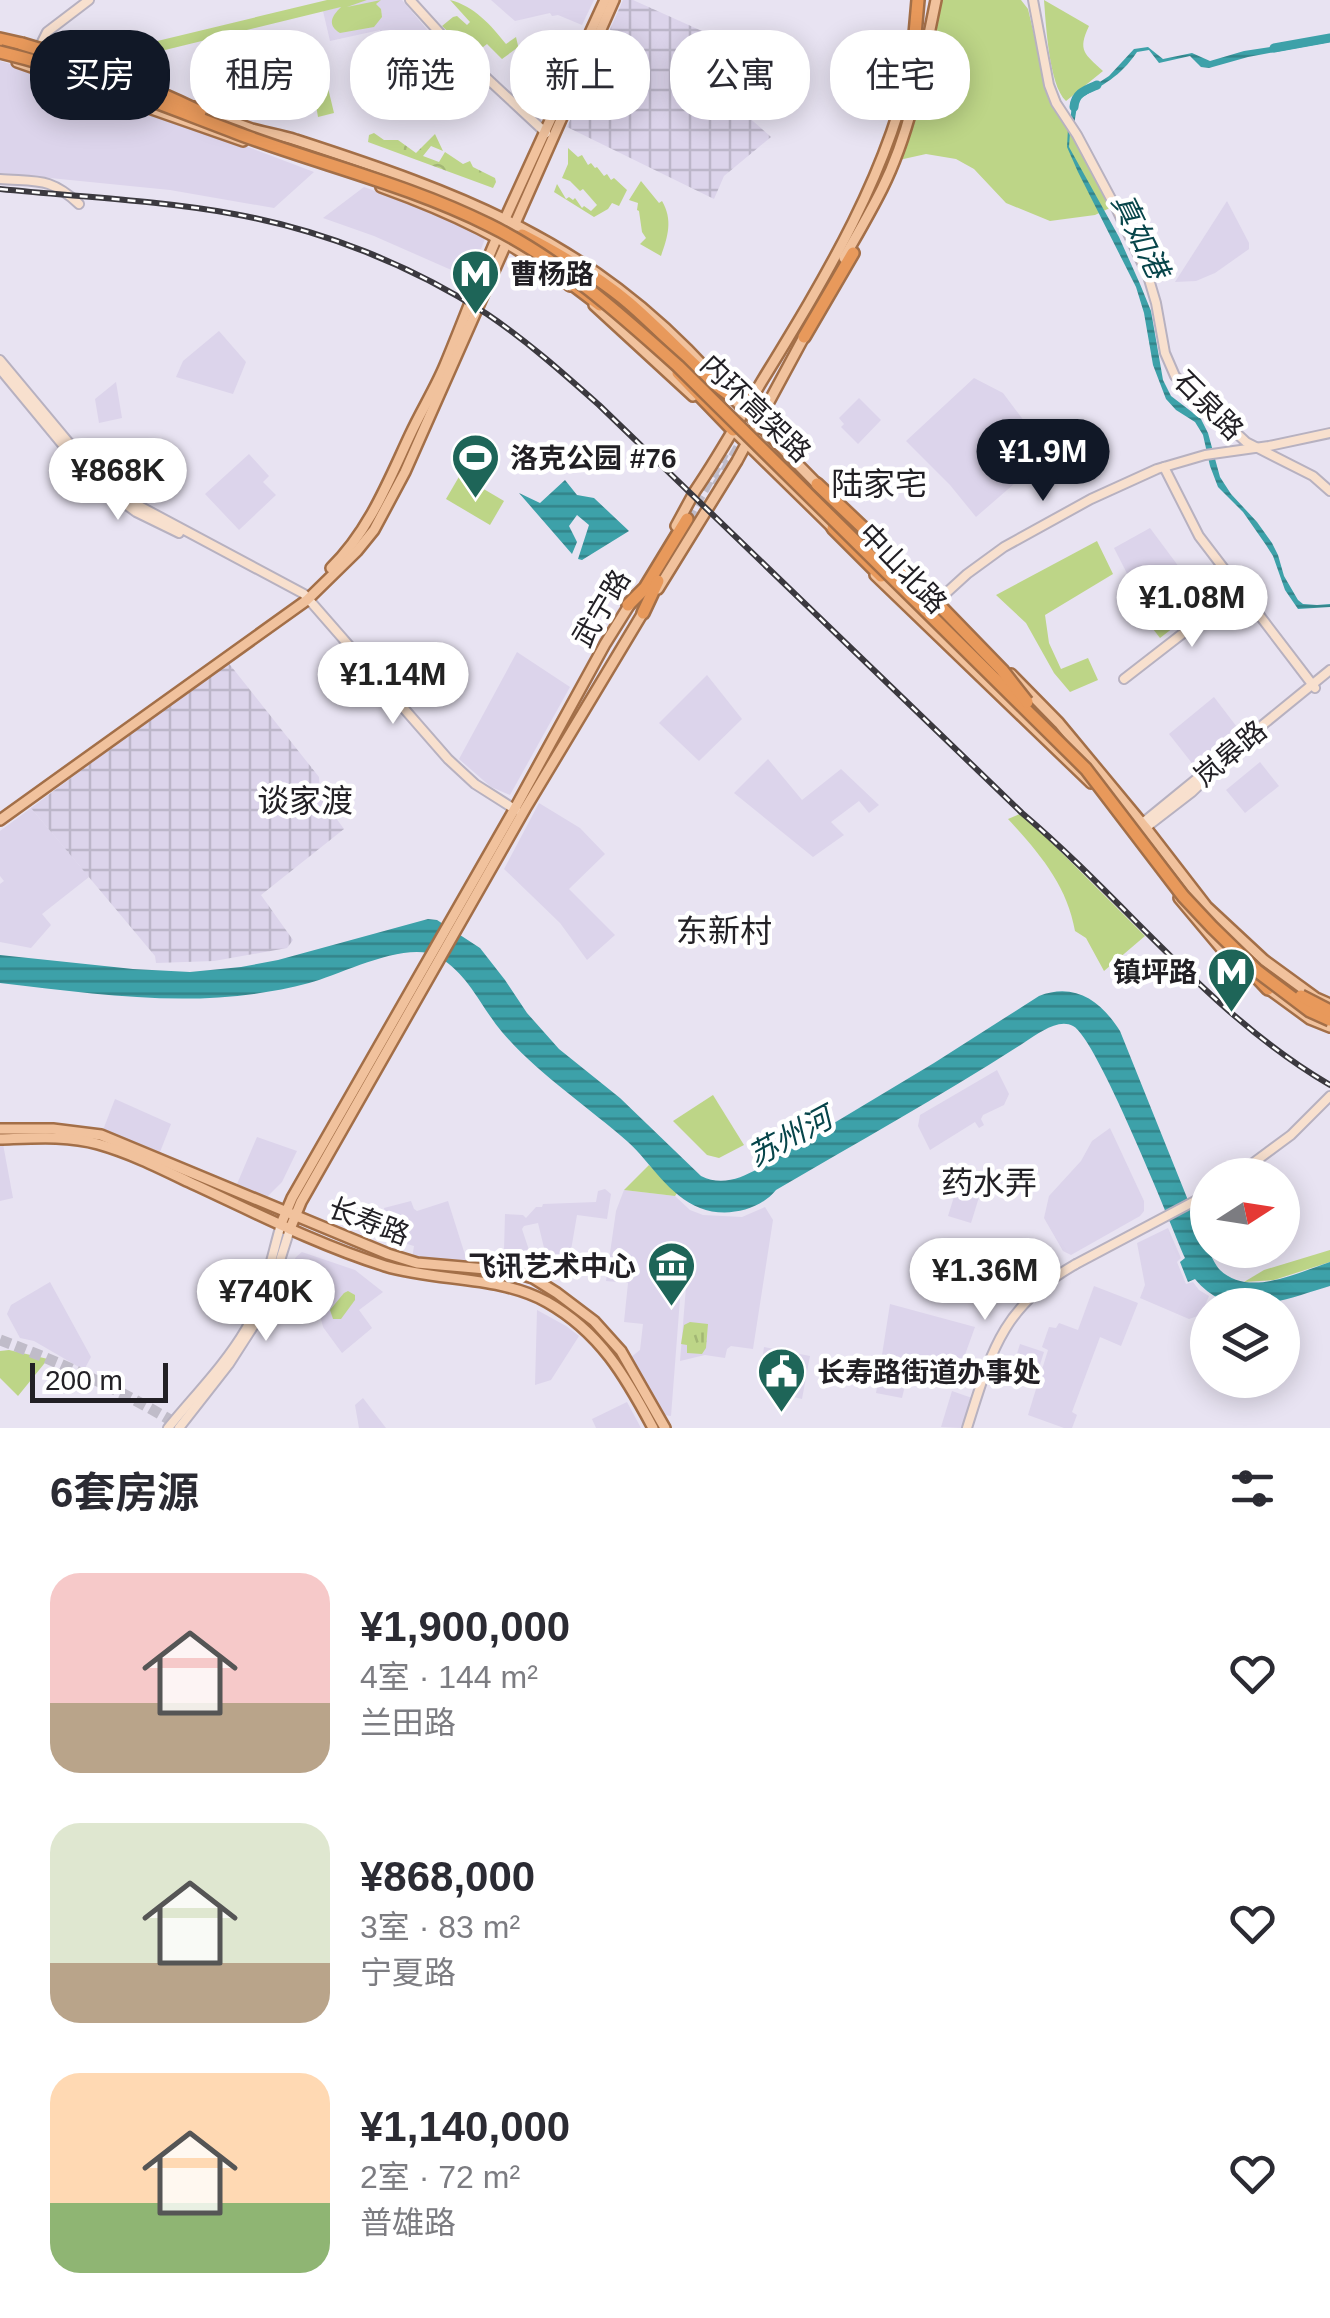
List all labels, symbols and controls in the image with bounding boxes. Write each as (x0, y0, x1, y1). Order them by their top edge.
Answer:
chip: 买房 (30, 30, 170, 120)
chip: 租房 (190, 30, 330, 120)
chip: 筛选 (350, 30, 490, 120)
chip: 新上 (510, 30, 650, 120)
chip: 公寓 (670, 30, 810, 120)
chip: 住宅 (830, 30, 970, 120)
water label: 真如港 (1106, 188, 1177, 287)
metro station icon: 曹杨路 (449, 248, 501, 316)
place label: 曹杨路 (510, 259, 594, 290)
street label: 内环高架路 (695, 349, 817, 468)
street label: 石泉路 (1168, 365, 1249, 446)
pin: ¥1.9M (973, 419, 1113, 504)
sports icon: 洛克公园 #76 (449, 432, 501, 500)
text: ¥1.9M (999, 433, 1087, 469)
pin: ¥868K (48, 438, 188, 523)
place label: 洛克公园 #76 (510, 443, 677, 474)
text: ¥868K (71, 452, 165, 488)
district label: 陆家宅 (831, 466, 927, 502)
street label: 中山北路 (853, 517, 953, 619)
street label: 武宁路 (567, 564, 636, 652)
pin: ¥1.08M (1111, 565, 1273, 650)
text: ¥1.08M (1139, 579, 1245, 615)
pin: ¥1.14M (312, 642, 474, 727)
text: ¥1.14M (340, 656, 446, 692)
street label: 岚皋路 (1188, 715, 1272, 792)
district label: 谈家渡 (257, 783, 353, 819)
district label: 东新村 (676, 913, 772, 949)
metro station icon: 镇坪路 (1206, 946, 1258, 1014)
place label: 镇坪路 (1113, 957, 1197, 988)
water label: 苏州河 (742, 1099, 842, 1172)
north arrow (1190, 1158, 1300, 1268)
map controls (1190, 1158, 1300, 1398)
district label: 药水弄 (941, 1165, 1037, 1201)
street label: 长寿路 (324, 1192, 414, 1251)
pin: ¥1.36M (904, 1238, 1066, 1323)
museum icon: 飞讯艺术中心 (645, 1240, 697, 1308)
place label: 飞讯艺术中心 (468, 1251, 636, 1282)
text: ¥1.36M (932, 1252, 1038, 1288)
pin: ¥740K (196, 1259, 336, 1344)
text: ¥740K (219, 1273, 313, 1309)
button: layers (1190, 1288, 1300, 1398)
public building icon: 长寿路街道办事处 (756, 1346, 808, 1414)
place label: 长寿路街道办事处 (817, 1357, 1041, 1388)
scale bar (30, 1358, 168, 1402)
text: 200 m (45, 1365, 123, 1396)
icon: filters (1225, 1461, 1280, 1516)
text: 6套房源 (50, 1469, 199, 1516)
text: ¥1,900,000 (360, 1603, 570, 1650)
icon: home (130, 1613, 250, 1733)
icon: heart (1225, 1646, 1280, 1701)
text: 4室 · 144 m² (360, 1659, 538, 1695)
text: 兰田路 (360, 1705, 456, 1741)
text: ¥868,000 (360, 1853, 535, 1900)
icon: home (130, 1863, 250, 1983)
icon: heart (1225, 1896, 1280, 1951)
text: 3室 · 83 m² (360, 1909, 520, 1945)
text: 宁夏路 (360, 1955, 456, 1991)
text: ¥1,140,000 (360, 2103, 570, 2150)
icon: home (130, 2113, 250, 2233)
icon: heart (1225, 2146, 1280, 2201)
text: 2室 · 72 m² (360, 2159, 520, 2195)
text: 普雄路 (360, 2205, 456, 2241)

